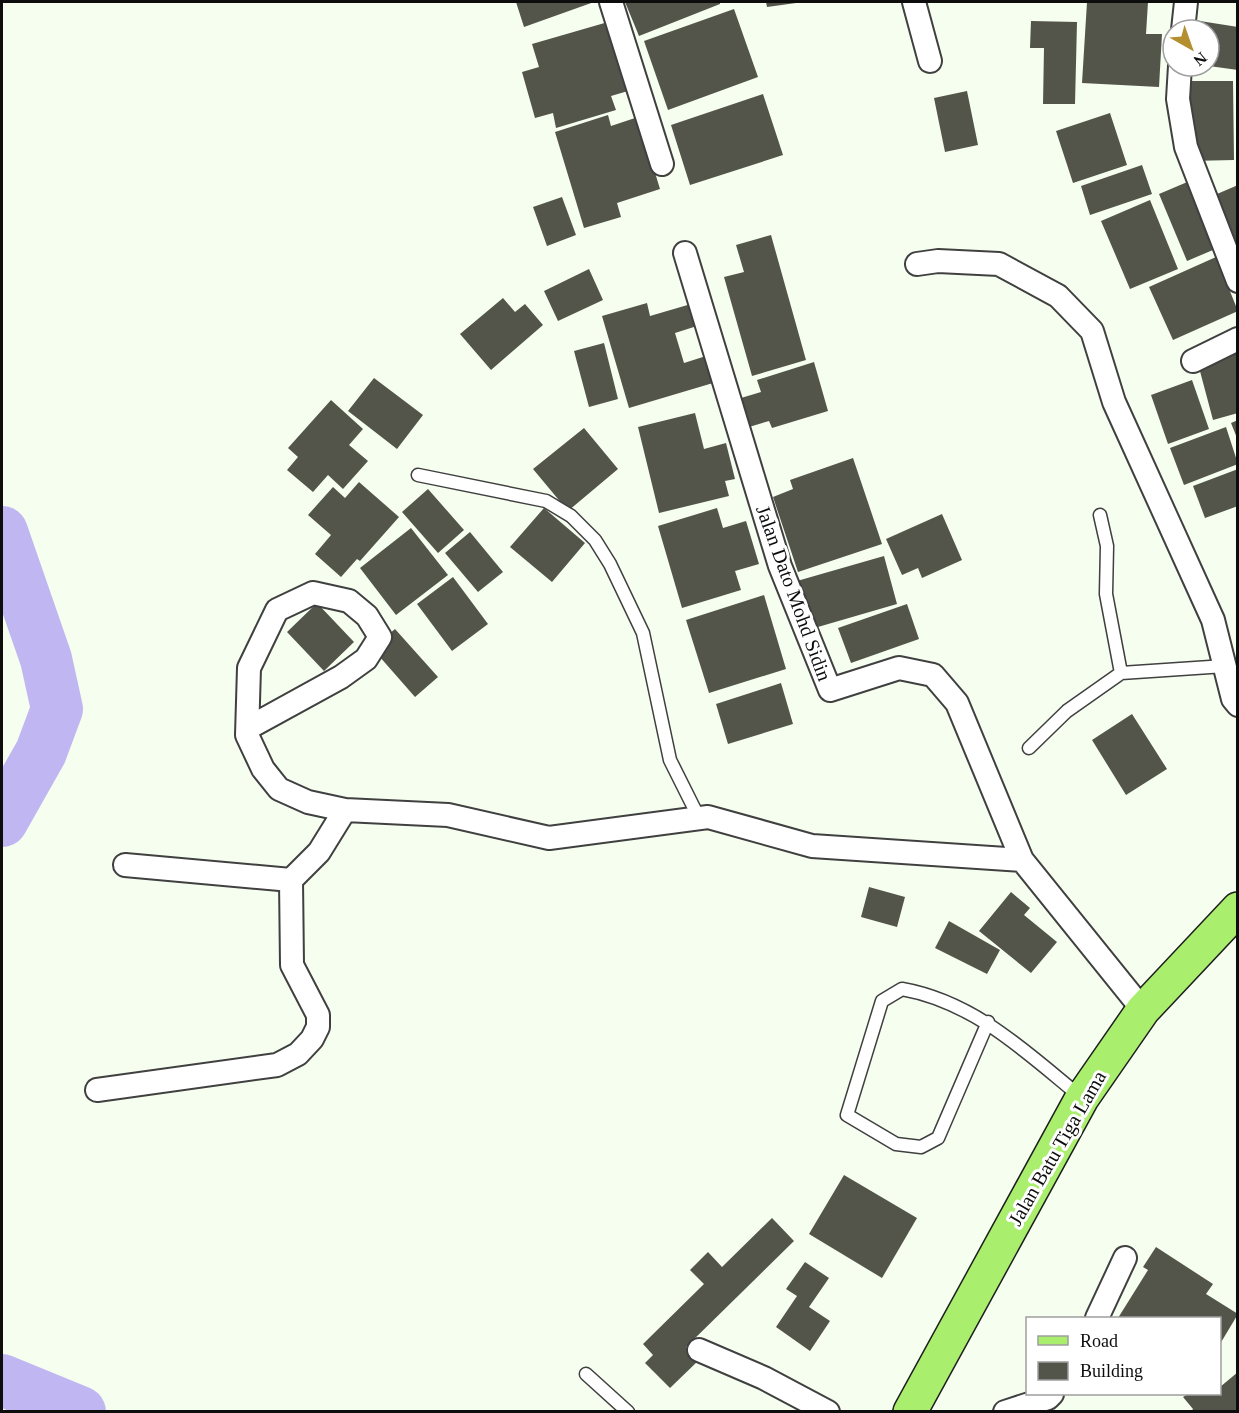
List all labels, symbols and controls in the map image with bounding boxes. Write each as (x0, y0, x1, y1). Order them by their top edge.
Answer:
north arrow (1161, 18, 1221, 78)
text: N (1190, 49, 1210, 70)
street label: Jalan Dato Mohd Sidin (752, 502, 836, 684)
street label: Jalan Batu Tiga Lama (1004, 1067, 1111, 1230)
legend (1026, 1317, 1221, 1395)
text: Road (1080, 1331, 1118, 1351)
text: Building (1080, 1361, 1143, 1381)

